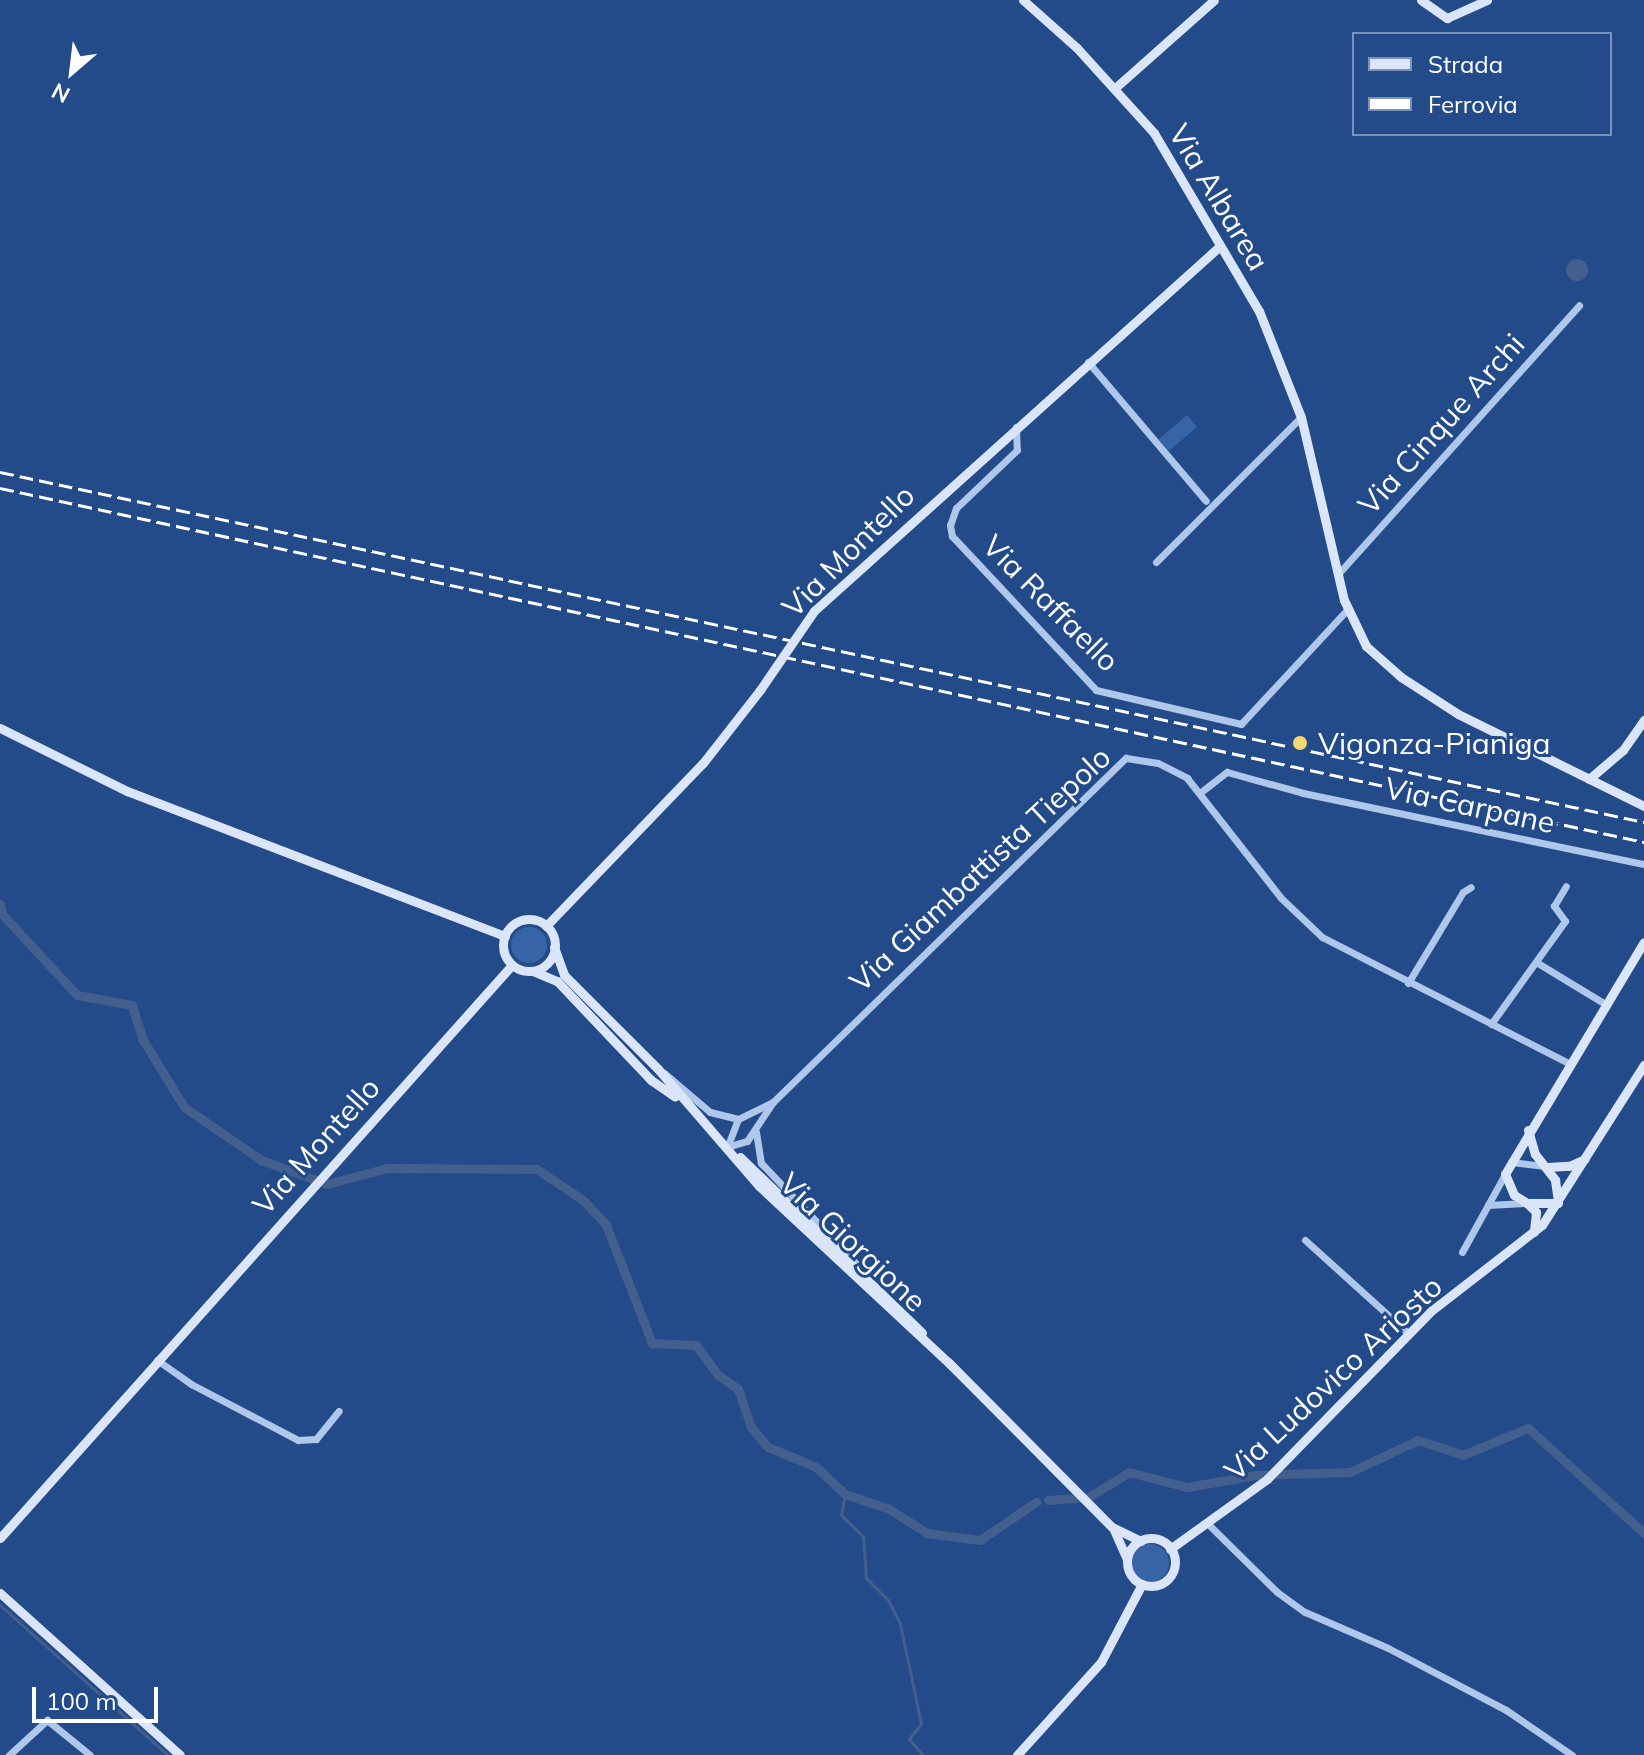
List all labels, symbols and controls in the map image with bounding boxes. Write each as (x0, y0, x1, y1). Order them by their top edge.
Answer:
north arrow (32, 32, 112, 112)
legend (1352, 32, 1612, 136)
text: Strada (1428, 49, 1503, 79)
text: N (47, 77, 75, 109)
text: Ferrovia (1428, 89, 1518, 119)
street label: Via Albarea (1161, 117, 1277, 277)
street label: Via Cinque Archi (1350, 326, 1532, 522)
street label: Via Montello (774, 477, 922, 625)
street label: Via Raffaello (975, 527, 1127, 679)
place label: Vigonza-Pianiga (1318, 725, 1551, 761)
marker: Vigonza-Pianiga (1289, 732, 1311, 754)
street label: Via Giambattista Tiepolo (842, 739, 1118, 999)
street label: Via Carpane (1382, 769, 1558, 841)
street label: Via Montello (245, 1070, 387, 1222)
street label: Via Giorgione (772, 1165, 934, 1319)
street label: Via Ludovico Ariosto (1217, 1268, 1449, 1488)
scale bar (36, 1671, 162, 1721)
text: 100 m (46, 1686, 117, 1716)

